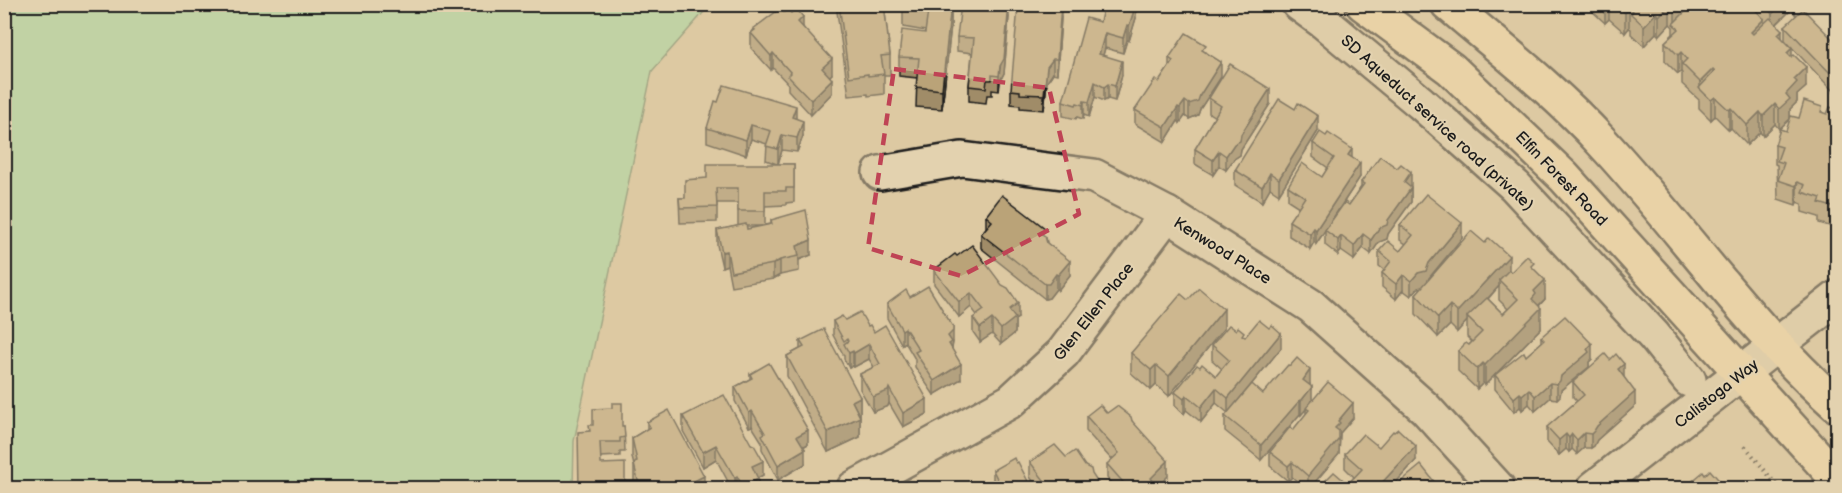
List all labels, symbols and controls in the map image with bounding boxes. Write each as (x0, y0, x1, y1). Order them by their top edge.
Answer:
street label: SD Aqueduct service road (private) (1337, 31, 1537, 215)
street label: Elfin Forest Road (1511, 128, 1611, 230)
street label: Kenwood Place (1170, 214, 1275, 289)
street label: Glen Ellen Place (1050, 259, 1139, 365)
street label: Calistoga Way (1671, 355, 1763, 433)

